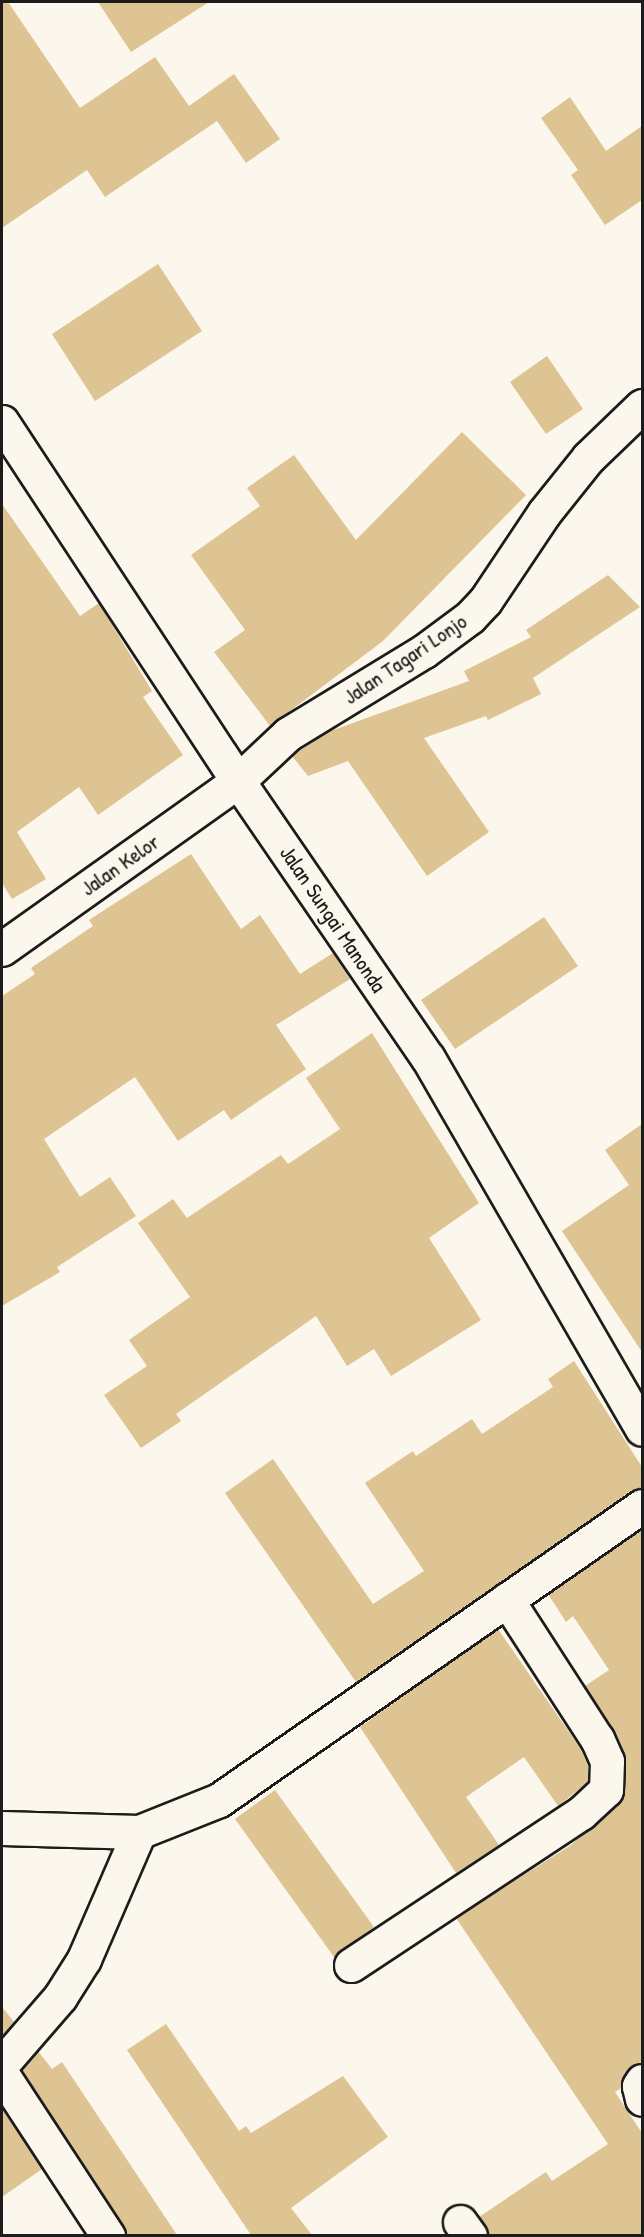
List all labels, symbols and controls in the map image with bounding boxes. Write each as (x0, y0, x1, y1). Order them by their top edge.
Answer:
street label: Jalan Tagari Lonjo (338, 608, 472, 710)
street label: Jalan Kelor (76, 828, 164, 902)
street label: Jalan Sungai Manonda (274, 841, 392, 997)

